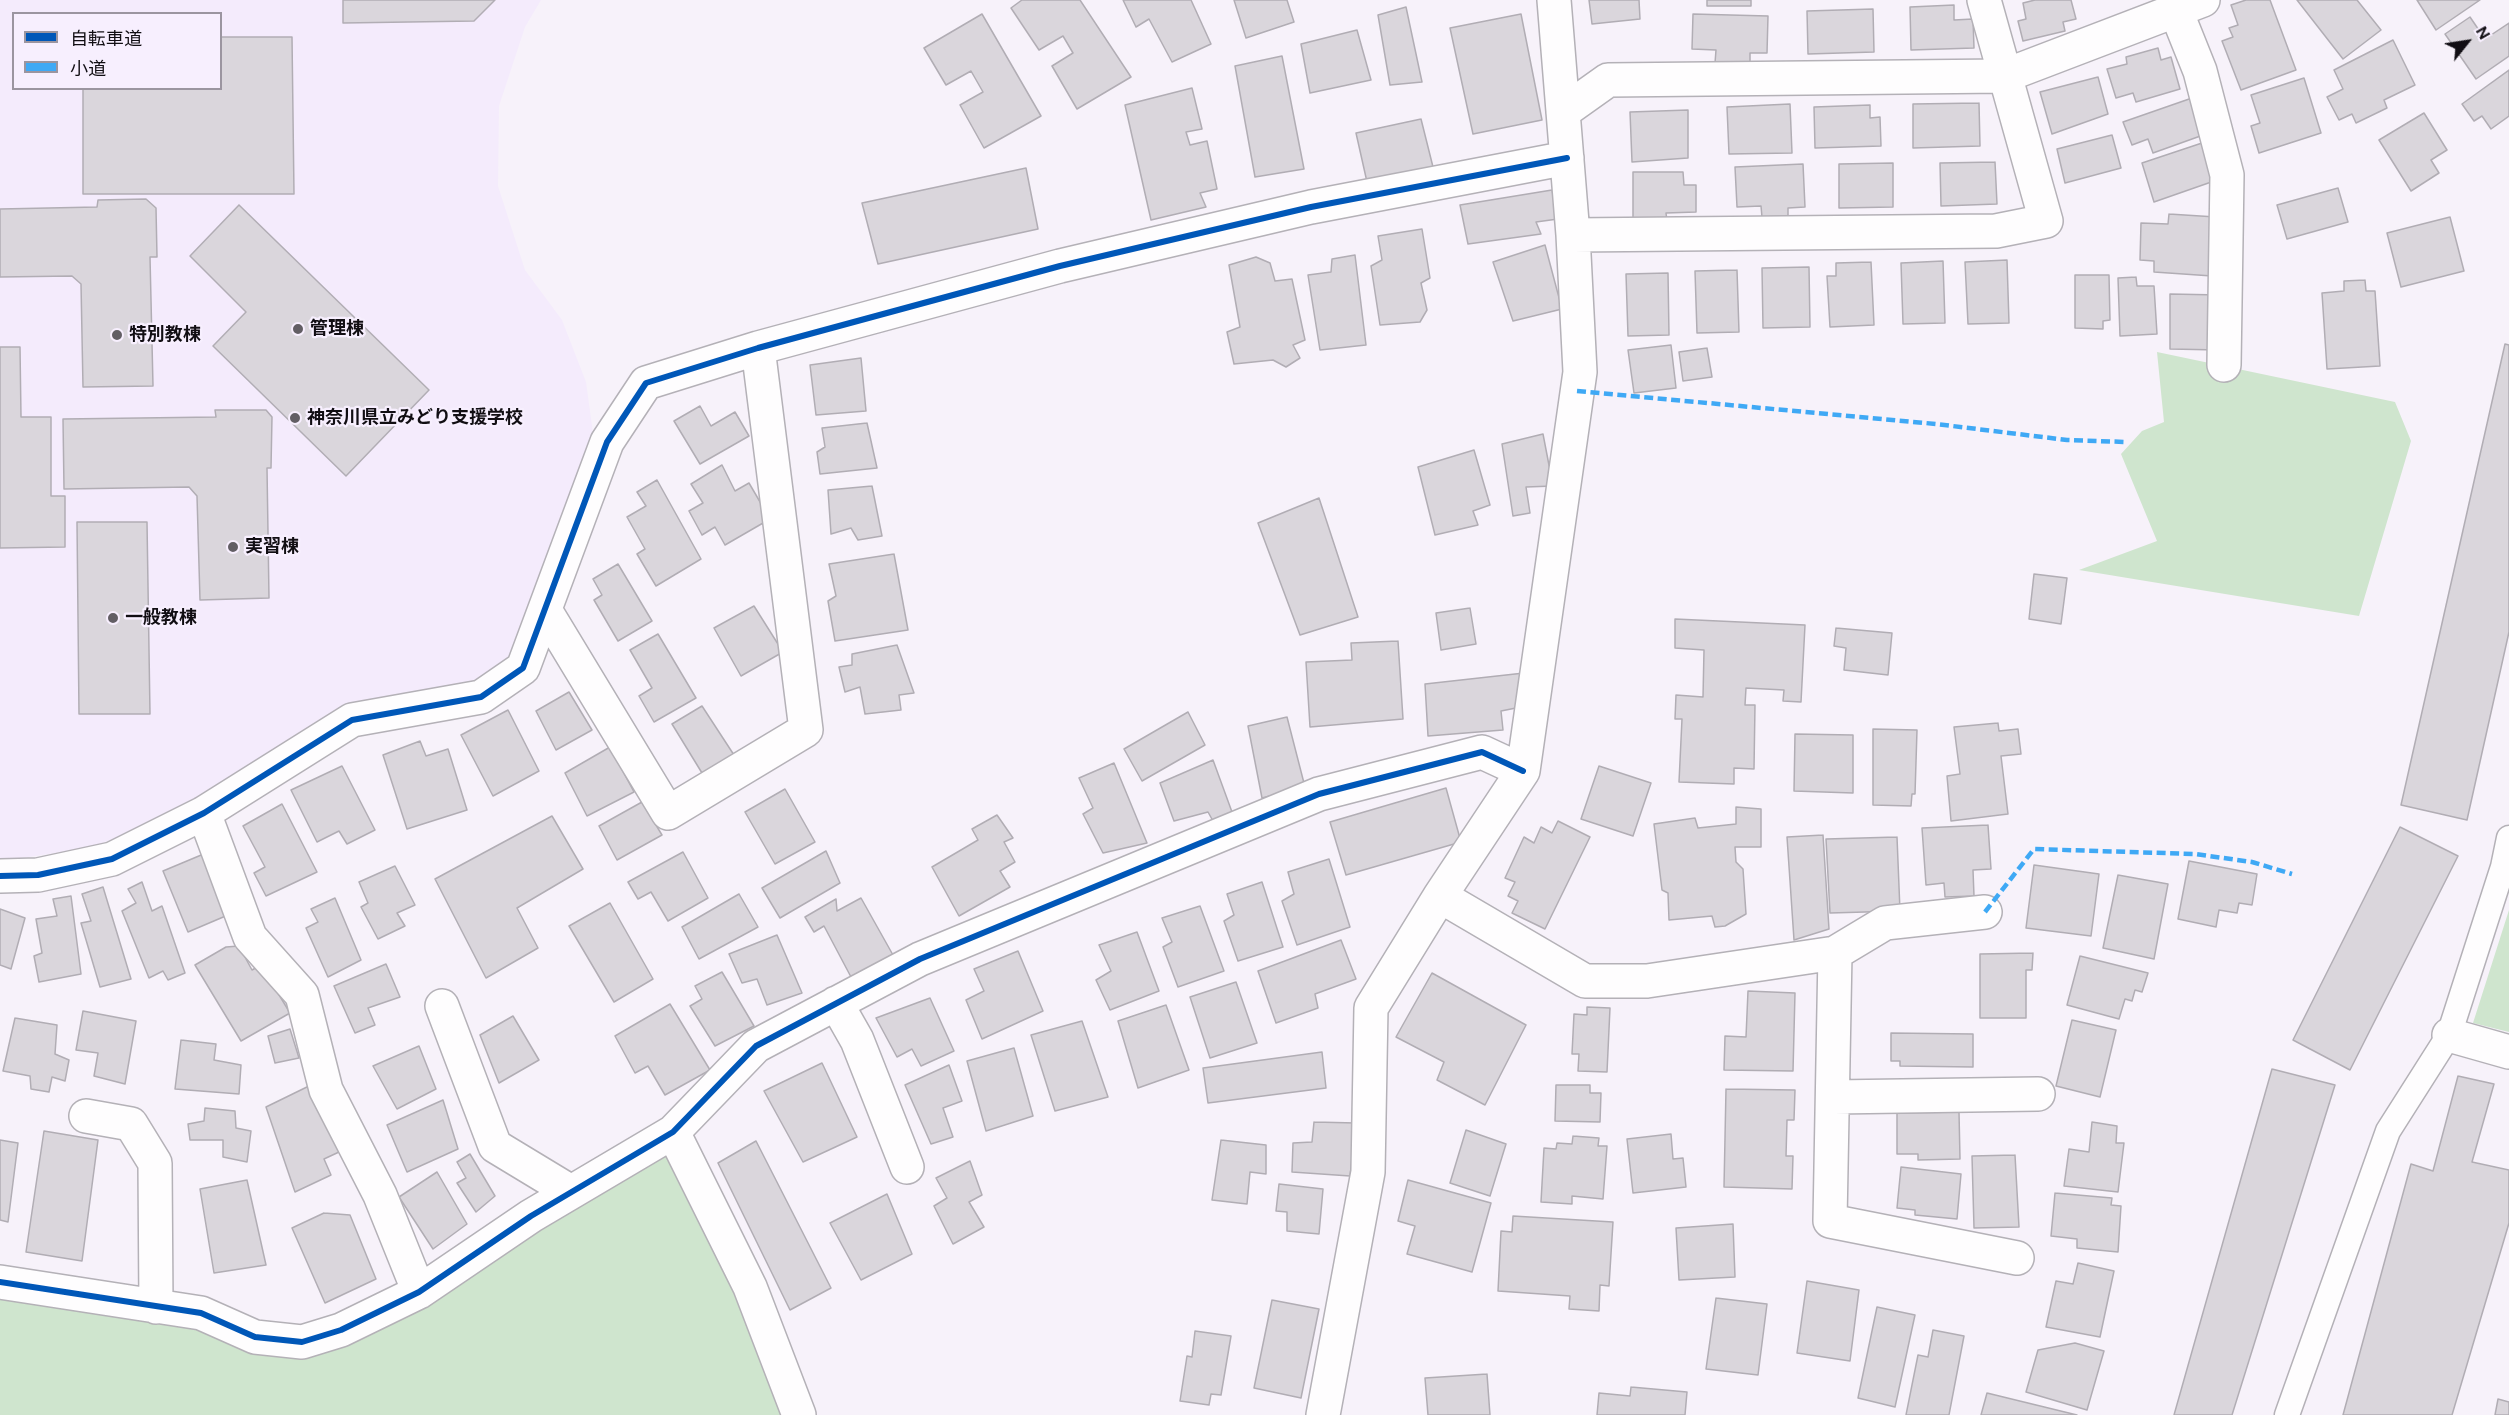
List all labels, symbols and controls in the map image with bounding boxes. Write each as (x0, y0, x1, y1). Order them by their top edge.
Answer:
legend (12, 12, 222, 90)
north arrow (2437, 12, 2497, 72)
text: N (2471, 22, 2495, 43)
text: 自転車道 (70, 27, 142, 51)
text: 小道 (70, 57, 106, 81)
place label: 管理棟 (310, 318, 364, 340)
marker: 管理棟 (291, 322, 305, 336)
place label: 特別教棟 (129, 324, 201, 346)
marker: 特別教棟 (110, 328, 124, 342)
place label: 神奈川県立みどり支援学校 (307, 407, 523, 429)
marker: 神奈川県立みどり支援学校 (288, 411, 302, 425)
place label: 実習棟 (245, 536, 299, 558)
marker: 実習棟 (226, 540, 240, 554)
place label: 一般教棟 (125, 607, 197, 629)
marker: 一般教棟 (106, 611, 120, 625)

